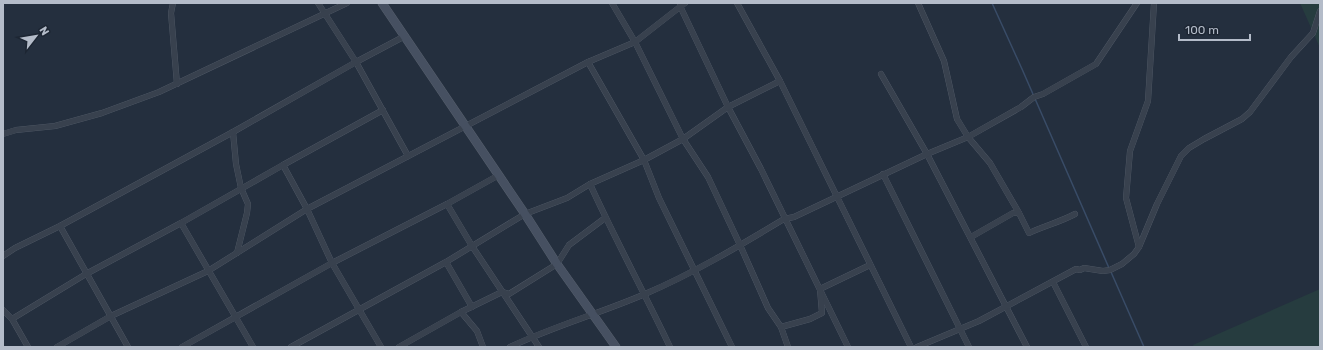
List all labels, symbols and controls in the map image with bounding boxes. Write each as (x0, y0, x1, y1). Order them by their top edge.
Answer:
north arrow (16, 16, 56, 56)
scale bar (1179, 16, 1250, 42)
text: 100 m (1185, 23, 1219, 37)
text: N (37, 24, 52, 38)

